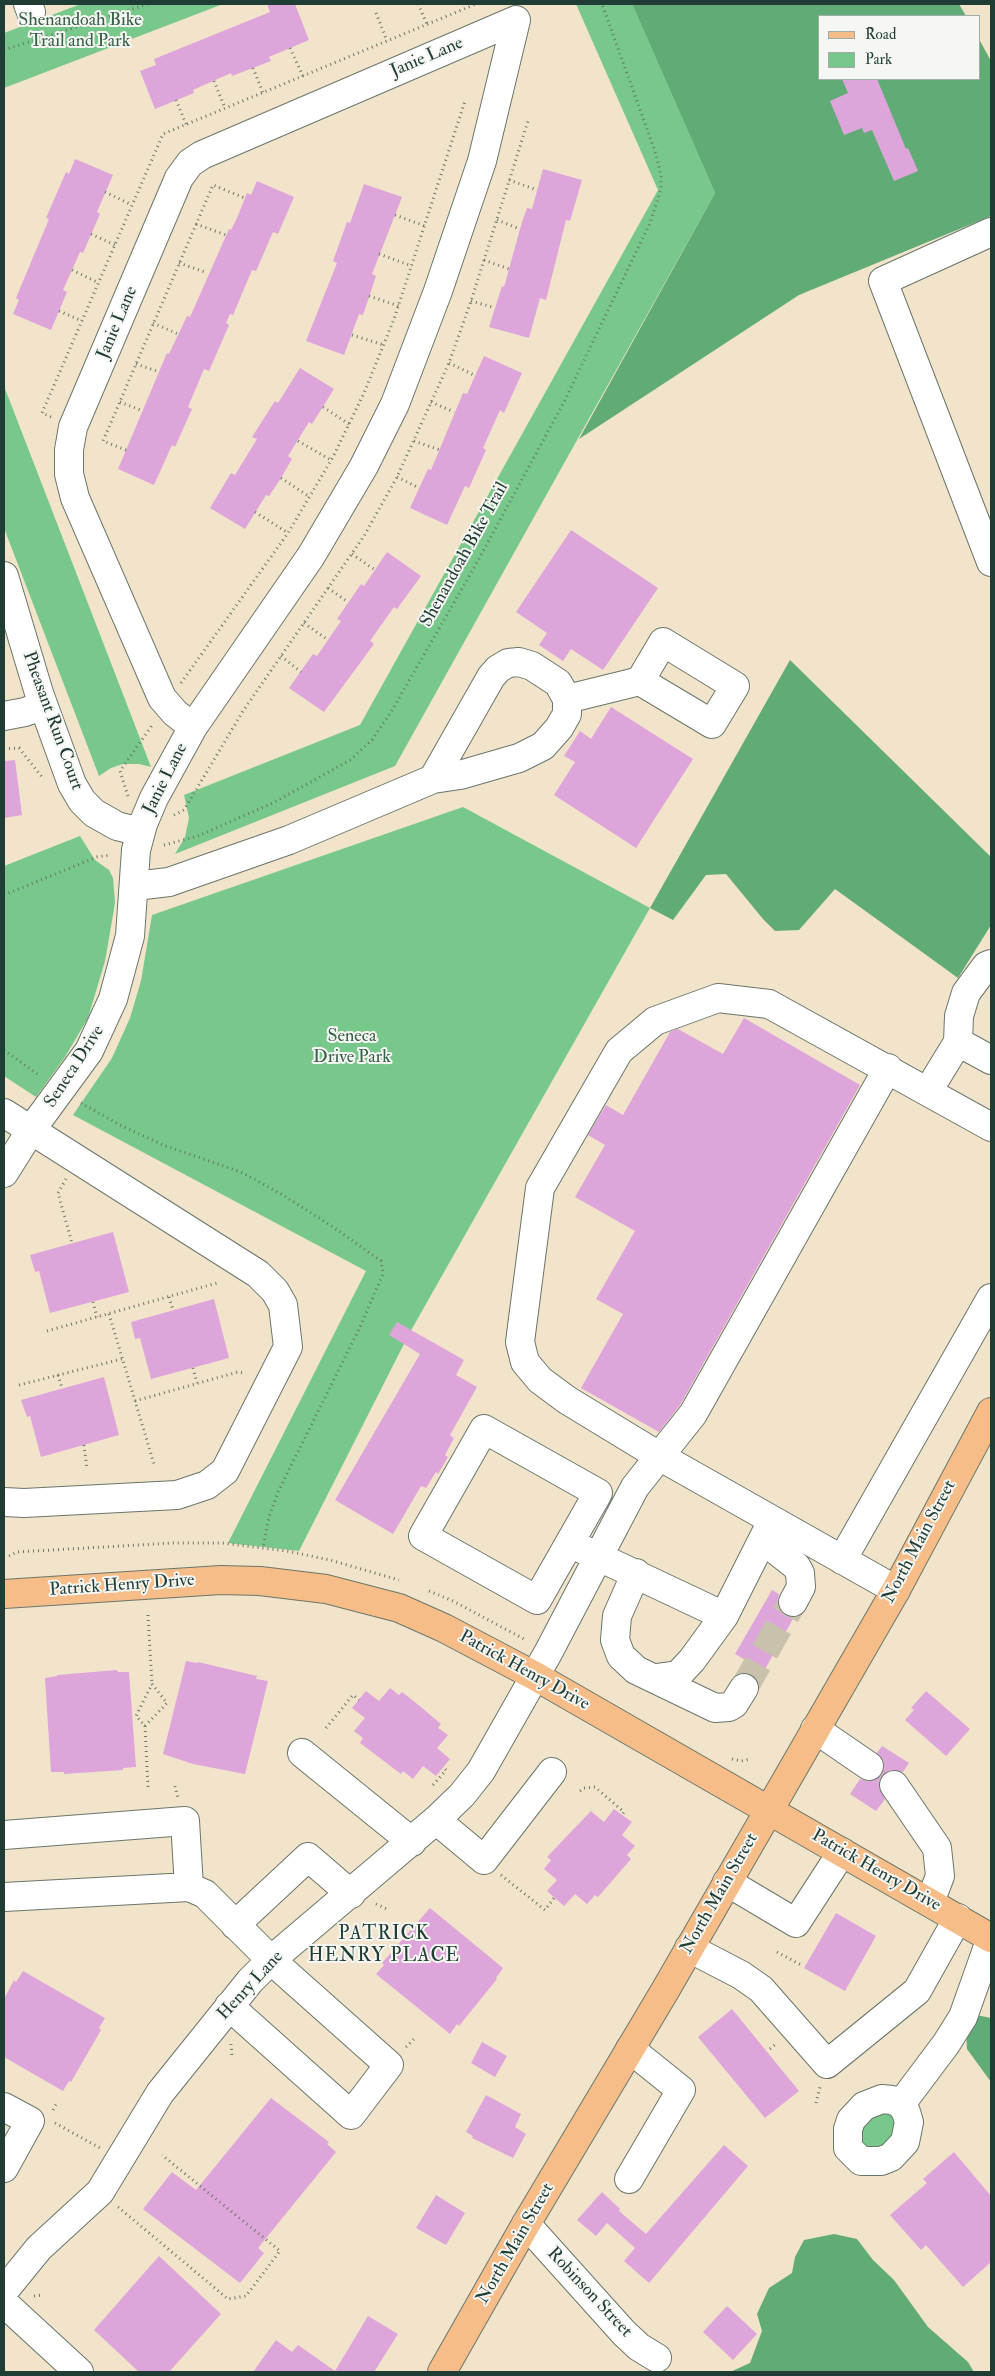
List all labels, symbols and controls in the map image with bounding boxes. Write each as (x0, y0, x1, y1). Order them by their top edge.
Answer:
park label: Shenandoah Bike Trail and Park (18, 10, 142, 52)
legend (818, 15, 980, 80)
text: Road (865, 25, 896, 44)
street label: Janie Lane (387, 33, 467, 83)
text: Park (865, 50, 892, 69)
street label: Janie Lane (93, 283, 143, 363)
street label: Shenandoah Bike Trail (416, 479, 514, 631)
street label: Pheasant Run Court (17, 649, 87, 793)
street label: Janie Lane (139, 740, 193, 818)
street label: Seneca Drive (40, 1022, 110, 1112)
park label: Seneca Drive Park (313, 1026, 391, 1068)
street label: North Main Street (879, 1477, 961, 1607)
street label: Patrick Henry Drive (49, 1570, 195, 1602)
street label: Patrick Henry Drive (455, 1626, 593, 1716)
street label: Patrick Henry Drive (808, 1825, 944, 1917)
street label: North Main Street (677, 1830, 763, 1958)
district label: PATRICK HENRY PLACE (307, 1924, 461, 1968)
street label: Henry Lane (213, 1947, 289, 2025)
street label: North Main Street (473, 2180, 559, 2308)
street label: Robinson Street (542, 2243, 636, 2343)

